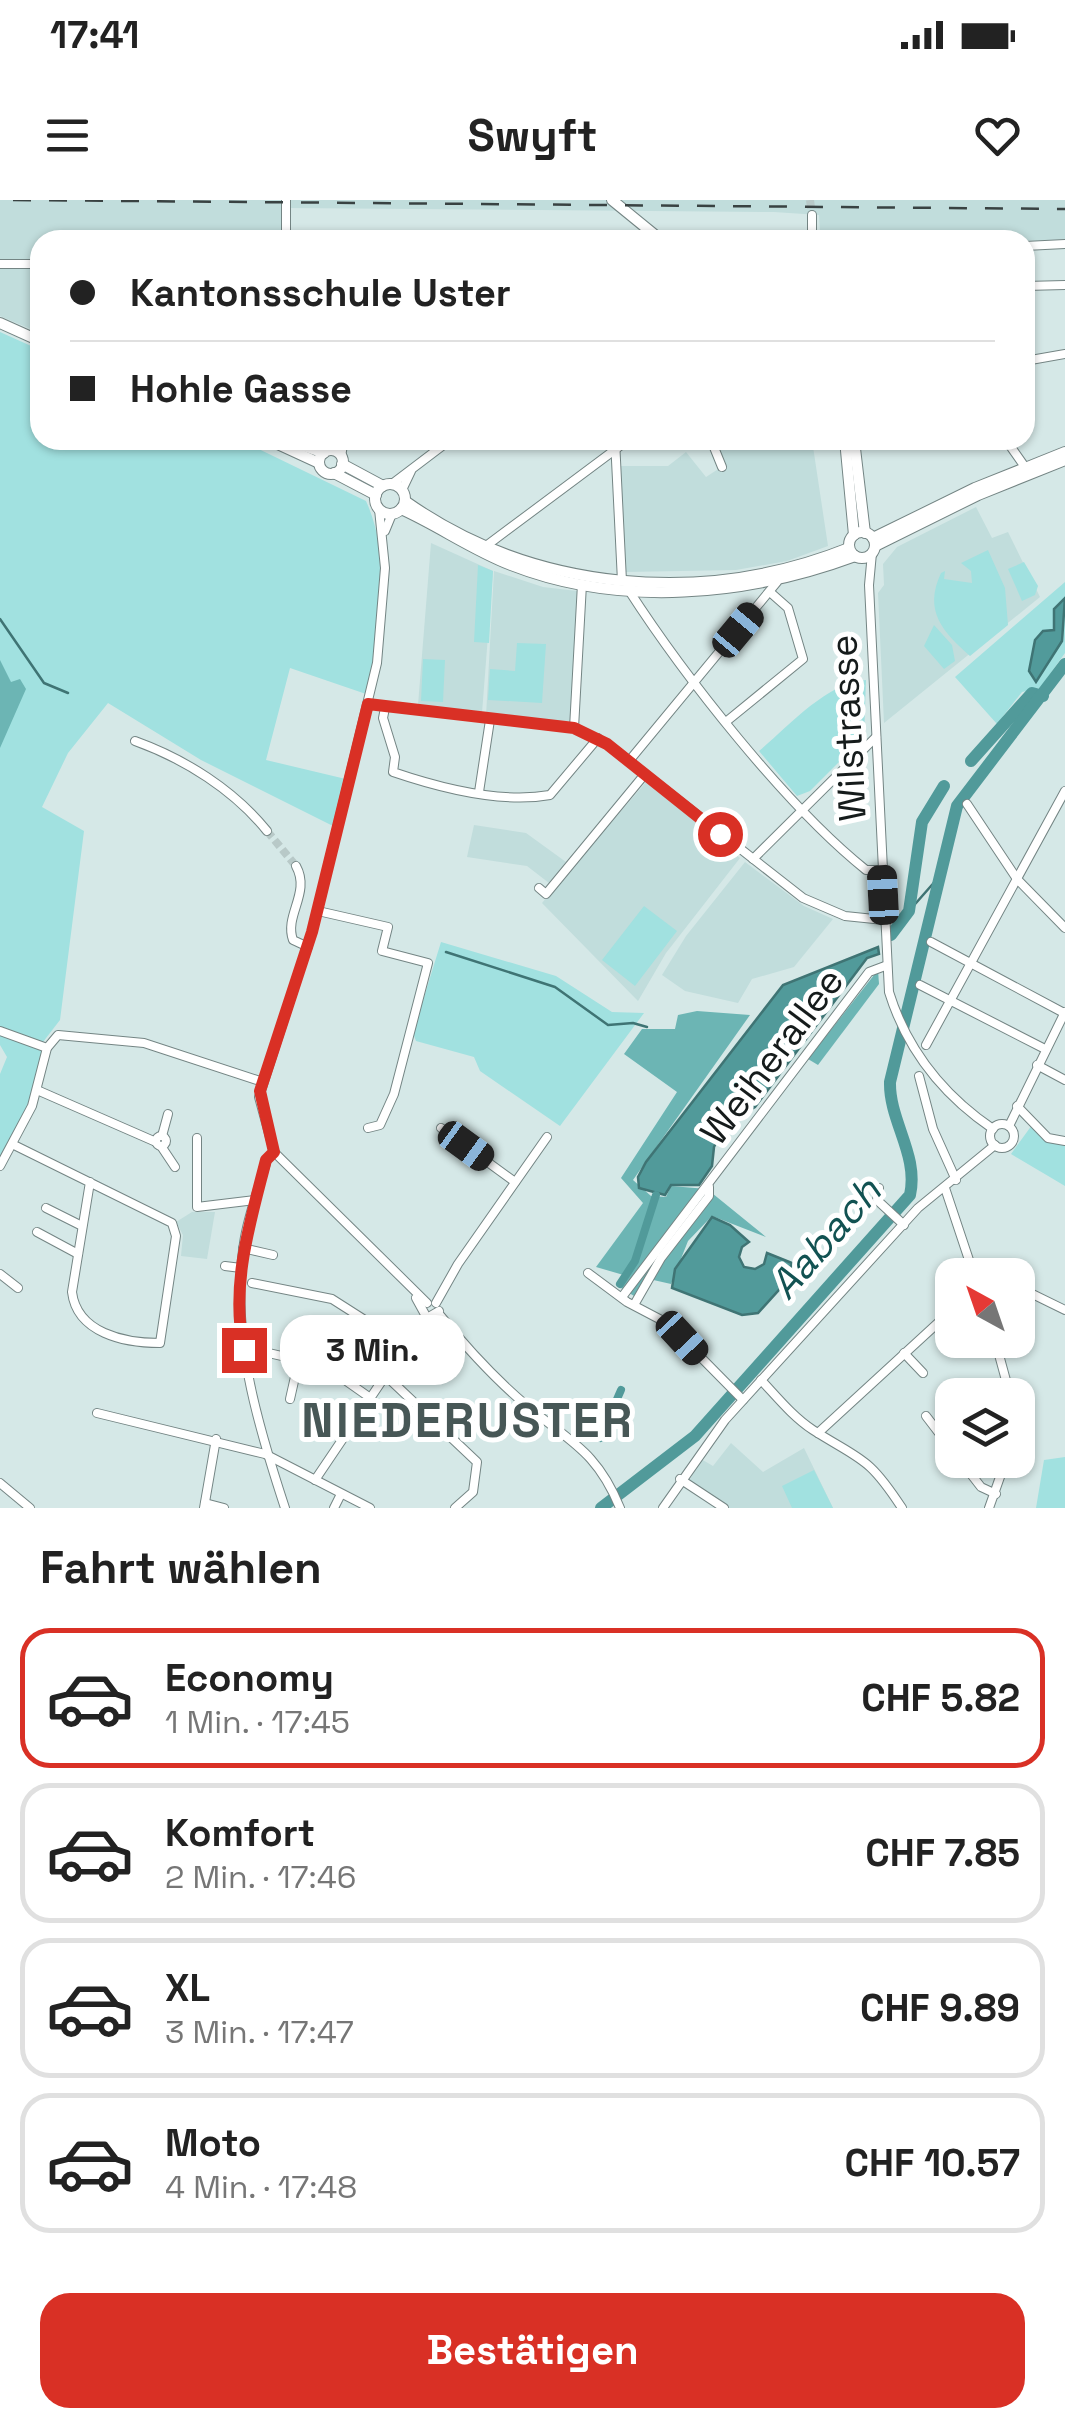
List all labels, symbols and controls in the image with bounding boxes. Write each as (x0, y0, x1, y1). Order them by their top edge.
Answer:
text: 17:41 (50, 11, 139, 59)
text: Swyft (468, 107, 597, 164)
icon: menu (40, 108, 95, 163)
icon: heart (970, 108, 1025, 163)
text: Kantonsschule Uster (130, 269, 511, 317)
text: Hohle Gasse (130, 365, 352, 413)
car (707, 597, 769, 663)
street label: Wilstrasse (819, 633, 877, 823)
route start (698, 812, 743, 857)
car (866, 864, 900, 926)
street label: Weiherallee (690, 958, 854, 1154)
car (433, 1116, 499, 1176)
water label: Aabach (759, 1166, 893, 1310)
north arrow (935, 1258, 1035, 1358)
map controls (935, 1258, 1035, 1478)
car (651, 1306, 713, 1370)
callout: 3 Min. (279, 1315, 464, 1385)
route end (222, 1328, 267, 1373)
text: 3 Min. (326, 1330, 419, 1370)
button: layers (935, 1378, 1035, 1478)
district label: NIEDERUSTER (301, 1390, 635, 1451)
text: Fahrt wählen (40, 1539, 322, 1596)
icon: car (45, 1653, 135, 1743)
text: Economy (165, 1654, 334, 1702)
text: CHF 5.82 (861, 1674, 1020, 1722)
text: 1 Min. · 17:45 (165, 1702, 350, 1742)
icon: car (45, 1808, 135, 1898)
text: Komfort (165, 1809, 315, 1857)
text: CHF 7.85 (865, 1829, 1020, 1877)
text: 2 Min. · 17:46 (165, 1857, 356, 1897)
icon: car (45, 1963, 135, 2053)
text: XL (165, 1964, 210, 2012)
text: CHF 9.89 (860, 1984, 1020, 2032)
text: 3 Min. · 17:47 (165, 2012, 354, 2052)
icon: car (45, 2118, 135, 2208)
text: Moto (165, 2119, 261, 2167)
text: CHF 10.57 (845, 2139, 1020, 2187)
text: 4 Min. · 17:48 (165, 2167, 357, 2207)
button: Bestätigen (40, 2293, 1025, 2408)

